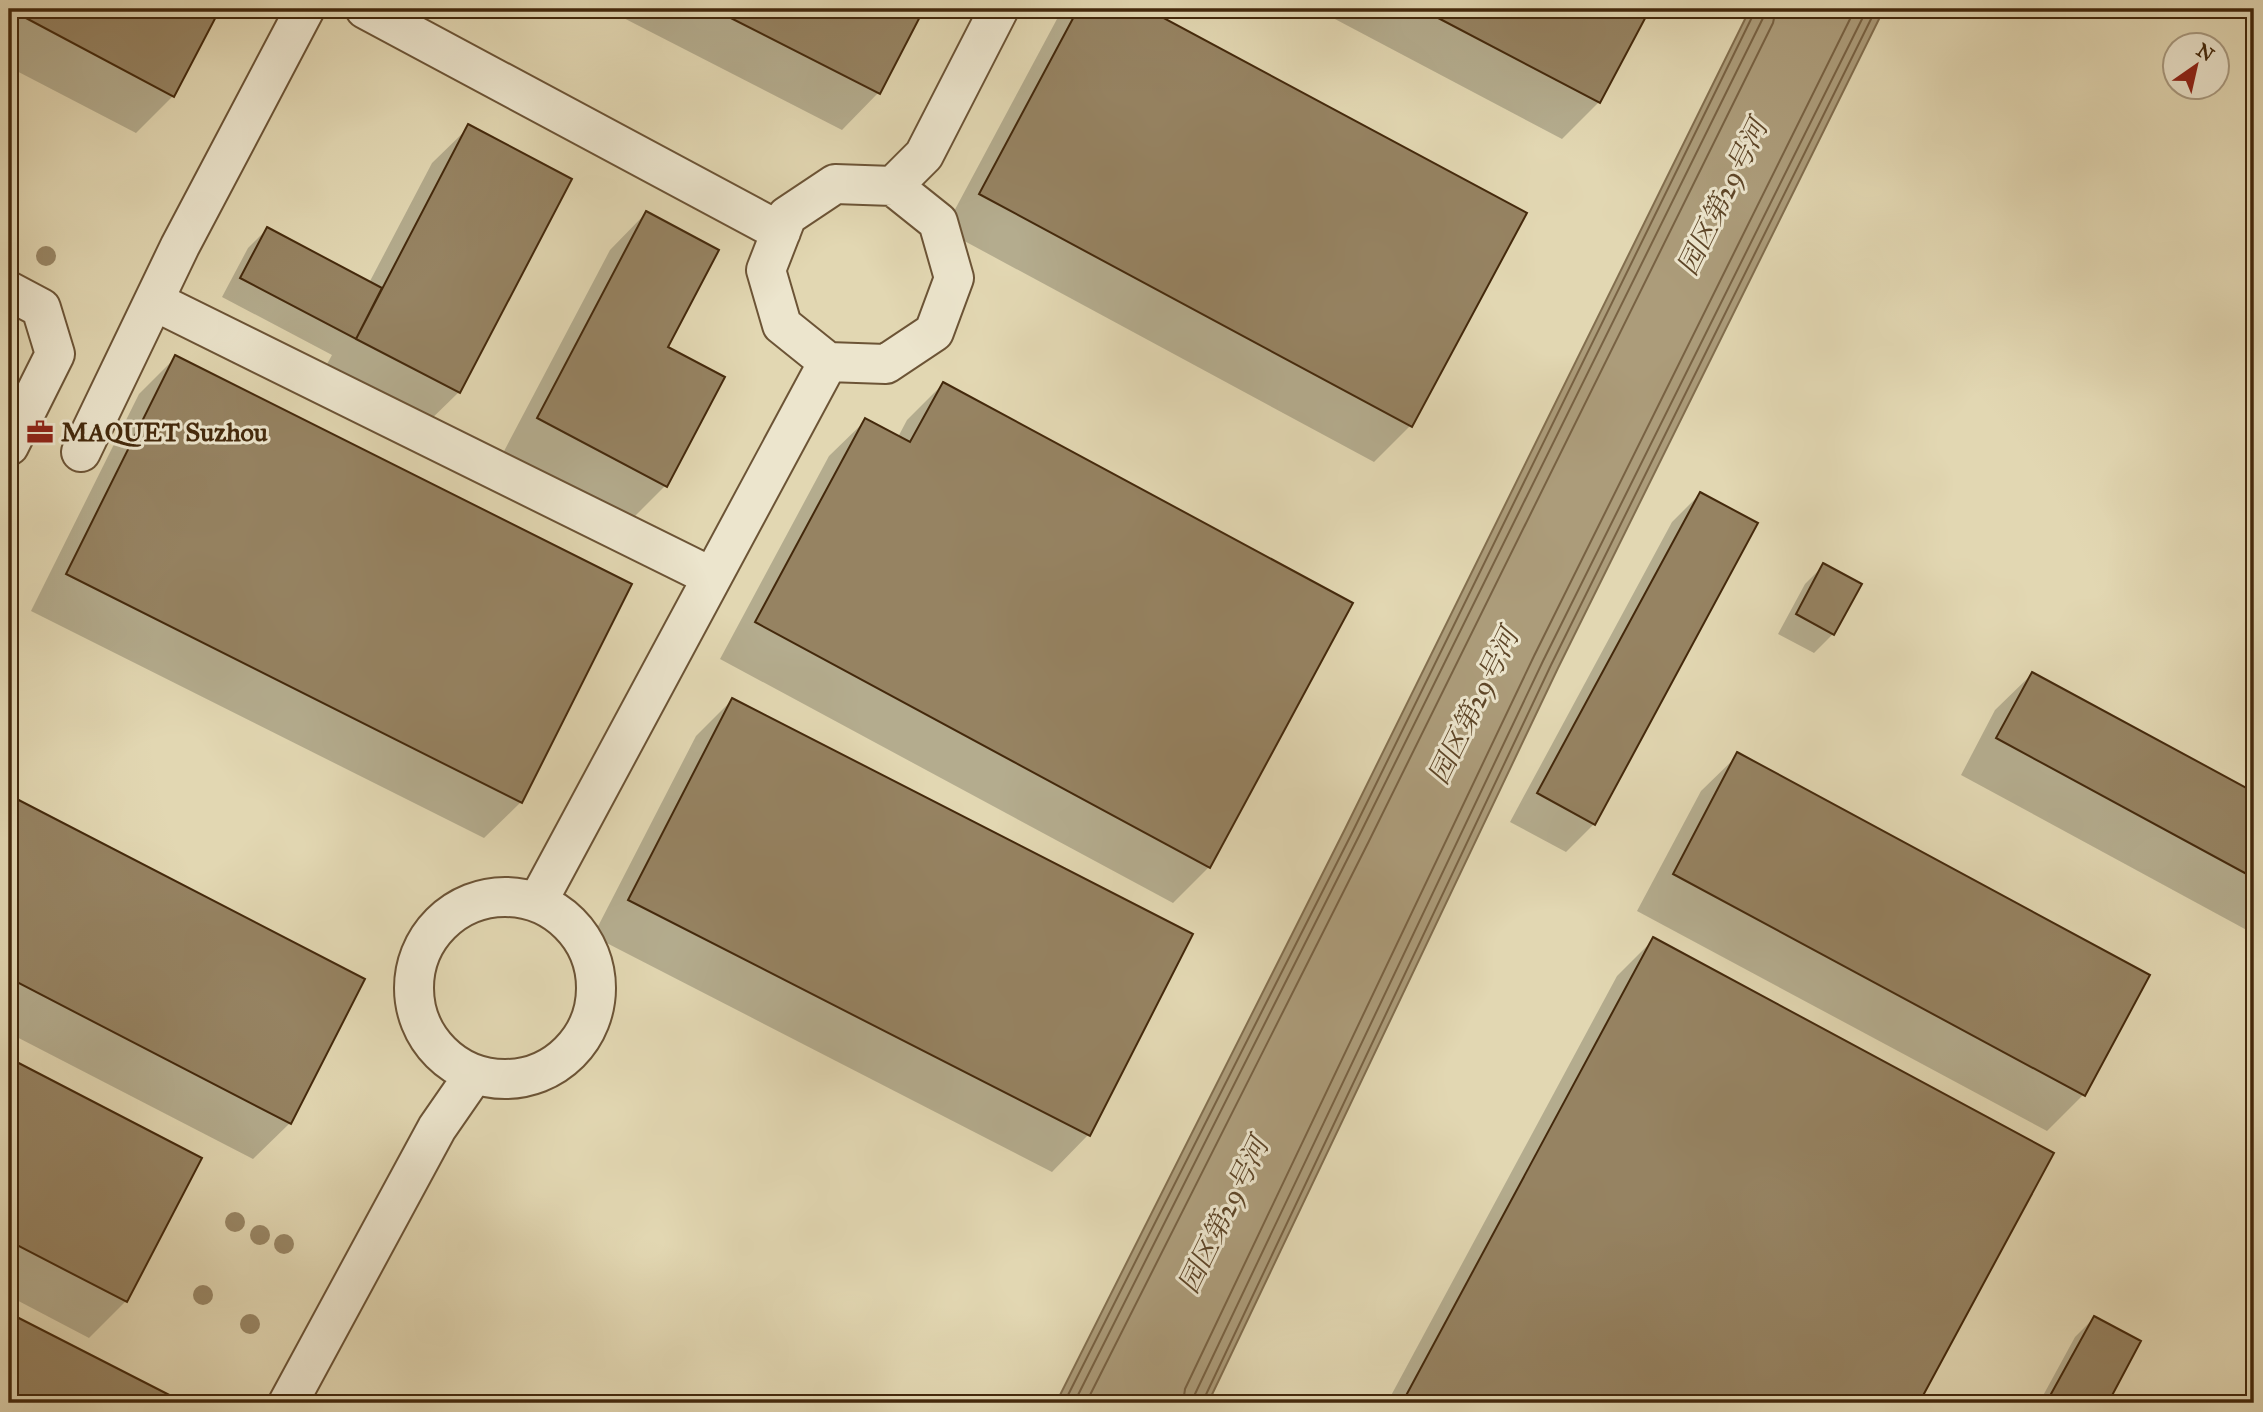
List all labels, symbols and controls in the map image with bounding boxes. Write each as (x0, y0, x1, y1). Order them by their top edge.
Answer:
north arrow (2162, 32, 2232, 102)
text: N (2192, 38, 2218, 66)
water label: 园区第29号河 (1670, 109, 1777, 281)
place label: MAQUET Suzhou (61, 416, 268, 448)
office icon: MAQUET Suzhou (25, 417, 55, 447)
water label: 园区第29号河 (1421, 618, 1528, 790)
water label: 园区第29号河 (1171, 1127, 1278, 1299)

